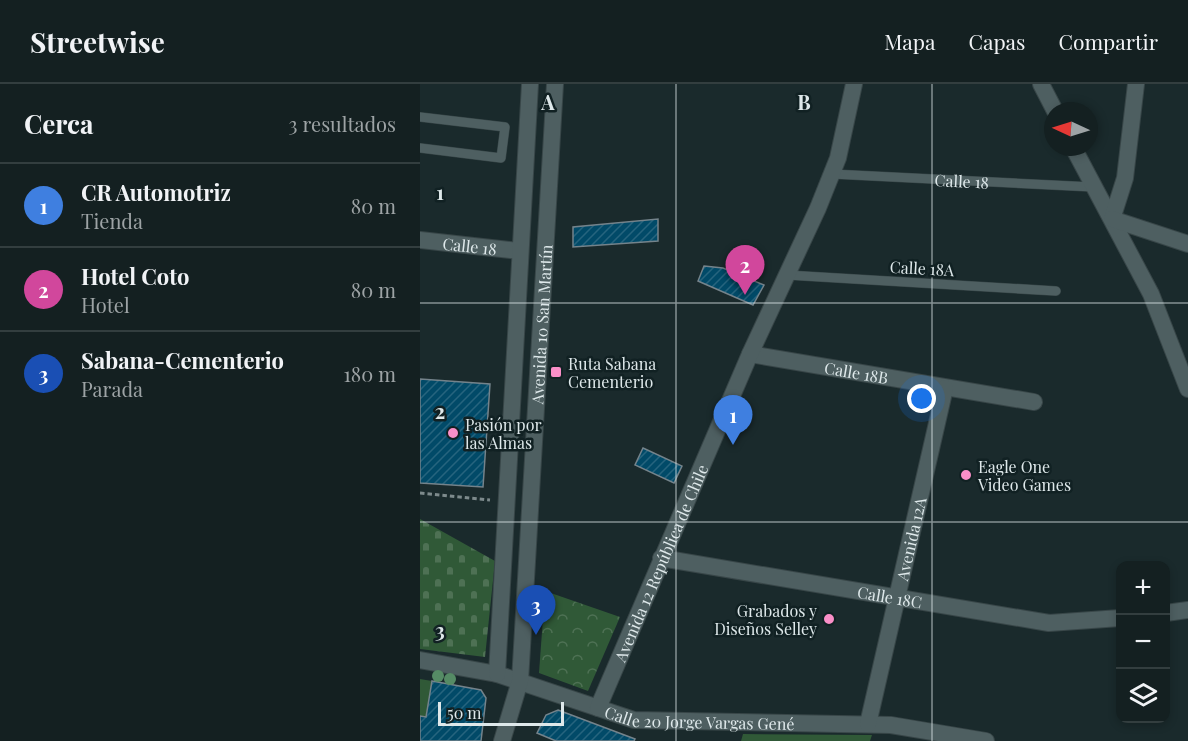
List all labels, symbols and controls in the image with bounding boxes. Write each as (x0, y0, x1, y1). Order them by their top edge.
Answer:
text: Streetwise (30, 23, 165, 60)
text: Mapa (884, 27, 936, 55)
text: Capas (969, 27, 1025, 55)
text: Compartir (1058, 27, 1158, 55)
text: A (540, 88, 555, 115)
text: B (797, 88, 811, 115)
north arrow (1044, 102, 1098, 156)
text: Cerca (24, 106, 93, 141)
text: 3 resultados (289, 110, 396, 137)
street label: Calle 18 (934, 169, 989, 192)
text: CR Automotriz (81, 177, 231, 207)
text: 1 (436, 178, 444, 205)
text: 1 (40, 192, 47, 219)
text: 80 m (351, 192, 396, 219)
text: Tienda (81, 207, 143, 234)
street label: Calle 18 (442, 232, 498, 259)
street label: Avenida 10 San Martín (526, 243, 556, 406)
pin: 2 (726, 246, 764, 295)
street label: Calle 18A (889, 256, 956, 280)
text: Hotel Coto (81, 261, 189, 291)
text: 2 (38, 276, 49, 303)
text: 80 m (351, 276, 396, 303)
text: Hotel (81, 291, 130, 318)
text: Sabana-Cementerio (81, 345, 284, 375)
place label: Ruta Sabana Cementerio (568, 353, 656, 392)
street label: Calle 18B (823, 356, 890, 388)
text: 3 (39, 360, 48, 387)
text: 180 m (343, 360, 396, 387)
marker: Ruta Sabana Cementerio (549, 365, 563, 379)
text: Parada (81, 375, 143, 402)
your location (907, 384, 936, 413)
pin: 1 (714, 396, 752, 445)
text: 2 (435, 397, 445, 424)
place label: Pasión por las Almas (465, 414, 542, 453)
marker: Pasión por las Almas (446, 426, 460, 440)
place label: Eagle One Video Games (977, 456, 1071, 495)
street label: Avenida 12 República de Chile (608, 461, 712, 666)
marker: Eagle One Video Games (959, 468, 973, 482)
street label: Avenida 12A (891, 494, 930, 584)
map controls (1116, 561, 1170, 723)
button: + (1116, 561, 1170, 615)
street label: Calle 18C (856, 581, 924, 612)
pin: 3 (516, 586, 556, 635)
place label: Grabados y Diseños Selley (714, 600, 817, 639)
marker: Grabados y Diseños Selley (822, 612, 836, 626)
button: − (1116, 615, 1170, 669)
text: 3 (435, 616, 445, 643)
button: layers (1116, 669, 1170, 723)
scale bar (438, 699, 564, 726)
street label: Calle 20 Jorge Vargas Gené (602, 700, 795, 734)
text: 50 m (447, 702, 481, 723)

